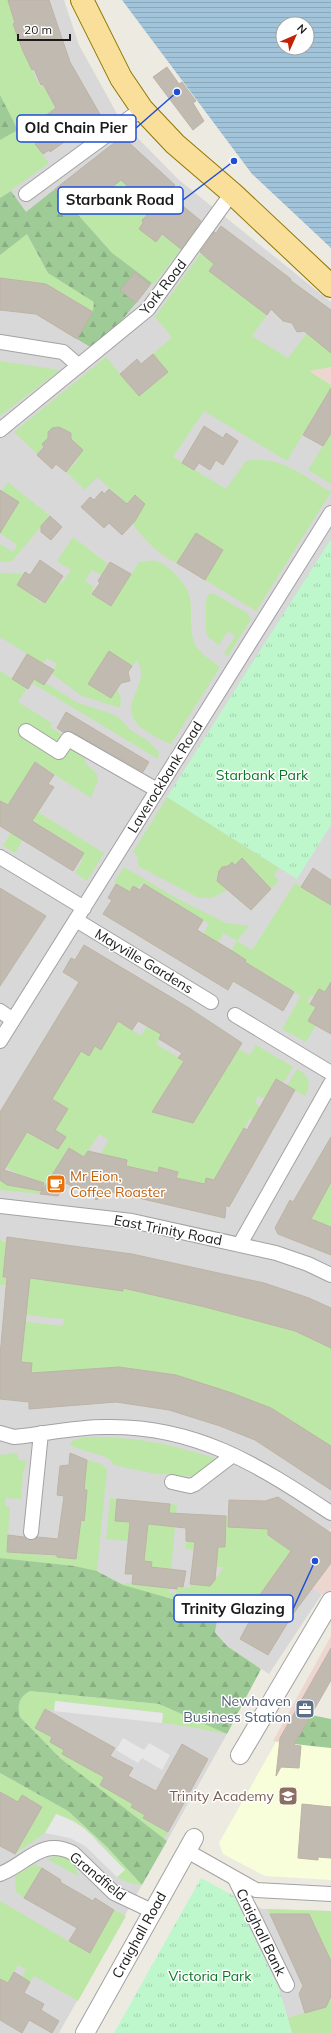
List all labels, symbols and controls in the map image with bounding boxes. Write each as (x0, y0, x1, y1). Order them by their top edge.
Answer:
scale bar (18, 16, 70, 42)
north arrow (275, 16, 315, 56)
text: N (294, 21, 310, 37)
text: 20 m (24, 22, 52, 37)
callout: Old Chain Pier (17, 115, 136, 142)
text: Old Chain Pier (25, 118, 128, 137)
callout: Starbank Road (58, 187, 183, 214)
text: Starbank Road (66, 190, 174, 209)
street label: York Road (135, 256, 190, 319)
street label: Laverockbank Road (123, 718, 207, 836)
park label: Starbank Park (216, 766, 309, 784)
street label: Mayville Gardens (92, 925, 196, 997)
place label: Mr Eion, Coffee Roaster (70, 1167, 166, 1201)
cafe icon: Mr Eion, Coffee Roaster (45, 1173, 67, 1195)
street label: East Trinity Road (112, 1211, 224, 1249)
callout: Trinity Glazing (174, 1595, 293, 1622)
text: Trinity Glazing (181, 1599, 285, 1618)
place label: Newhaven Business Station (183, 1692, 291, 1726)
office icon: Newhaven Business Station (294, 1698, 316, 1720)
school or university icon: Trinity Academy (277, 1785, 299, 1807)
place label: Trinity Academy (169, 1787, 275, 1805)
street label: Grandfield (66, 1848, 130, 1904)
street label: Craighall Bank (232, 1885, 290, 1979)
street label: Craighall Road (108, 1889, 170, 1981)
park label: Victoria Park (169, 1967, 252, 1985)

